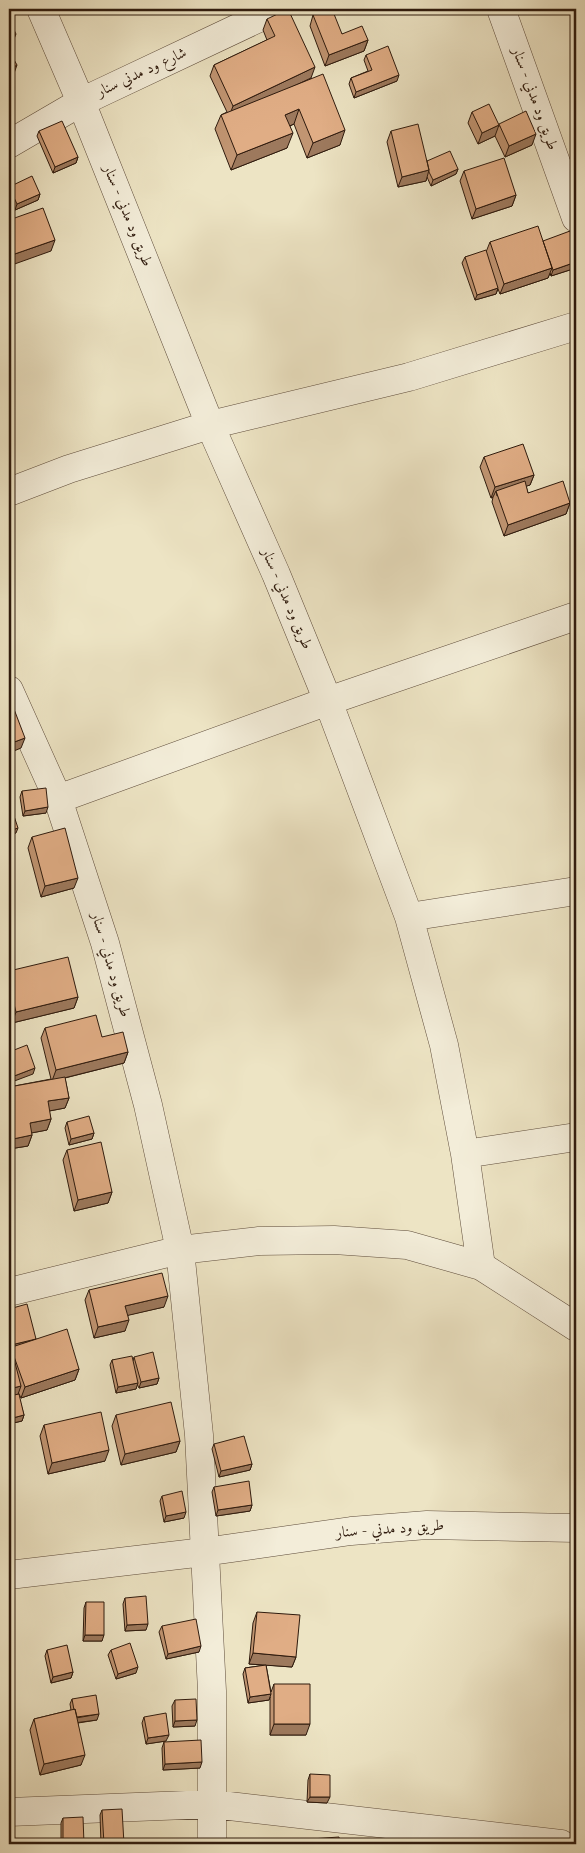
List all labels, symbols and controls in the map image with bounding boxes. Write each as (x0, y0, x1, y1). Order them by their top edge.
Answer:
street label: طريق ود مدني - سنار (505, 44, 560, 153)
street label: شارع ود مدني سنار (93, 46, 191, 105)
street label: طريق ود مدني - سنار (96, 161, 154, 270)
street label: طريق ود مدني - سنار (254, 544, 314, 653)
street label: طريق ود مدني - سنار (84, 909, 132, 1020)
street label: طريق ود مدني - سنار (334, 1519, 445, 1544)

